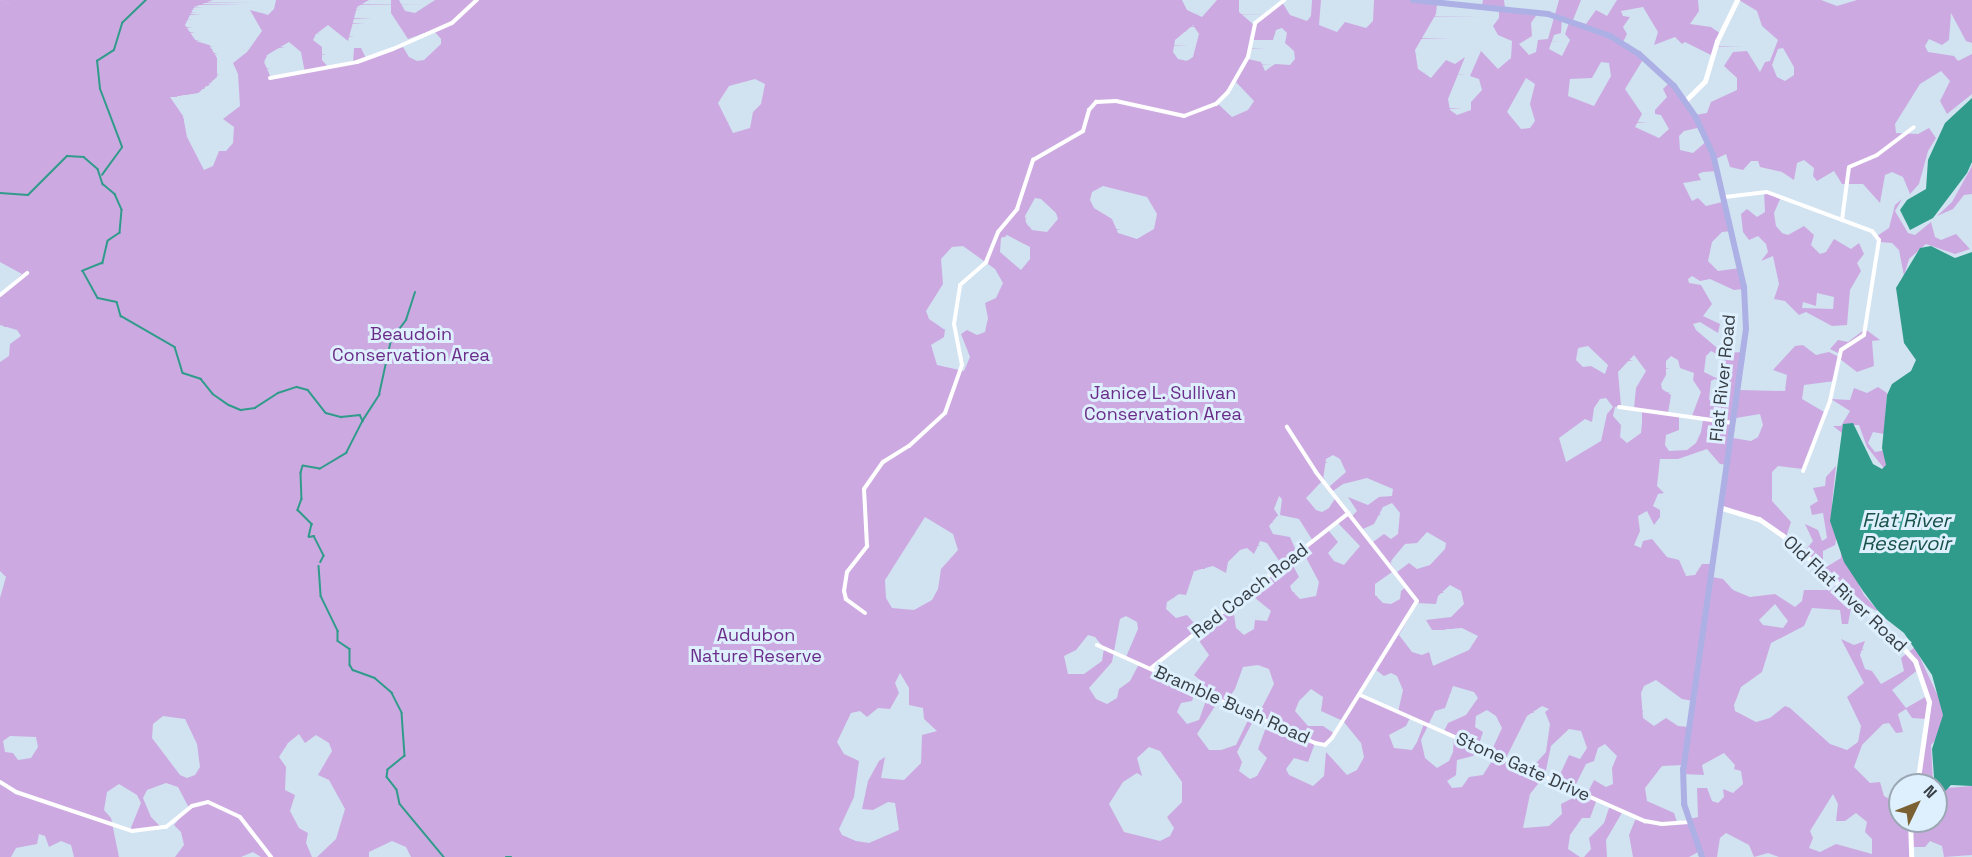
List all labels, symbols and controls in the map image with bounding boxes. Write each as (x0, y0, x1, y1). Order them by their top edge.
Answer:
street label: Flat River Road (1706, 313, 1740, 443)
park label: Beaudoin Conservation Area (332, 324, 490, 366)
park label: Janice L. Sullivan Conservation Area (1084, 383, 1242, 426)
water label: Flat River Reservoir (1861, 508, 1951, 555)
street label: Old Flat River Road (1779, 531, 1911, 657)
street label: Red Coach Road (1188, 539, 1312, 643)
park label: Audubon Nature Reserve (690, 625, 822, 668)
street label: Bramble Bush Road (1151, 661, 1313, 749)
street label: Stone Gate Drive (1453, 728, 1593, 806)
north arrow (1888, 773, 1948, 833)
text: N (1919, 781, 1941, 803)

